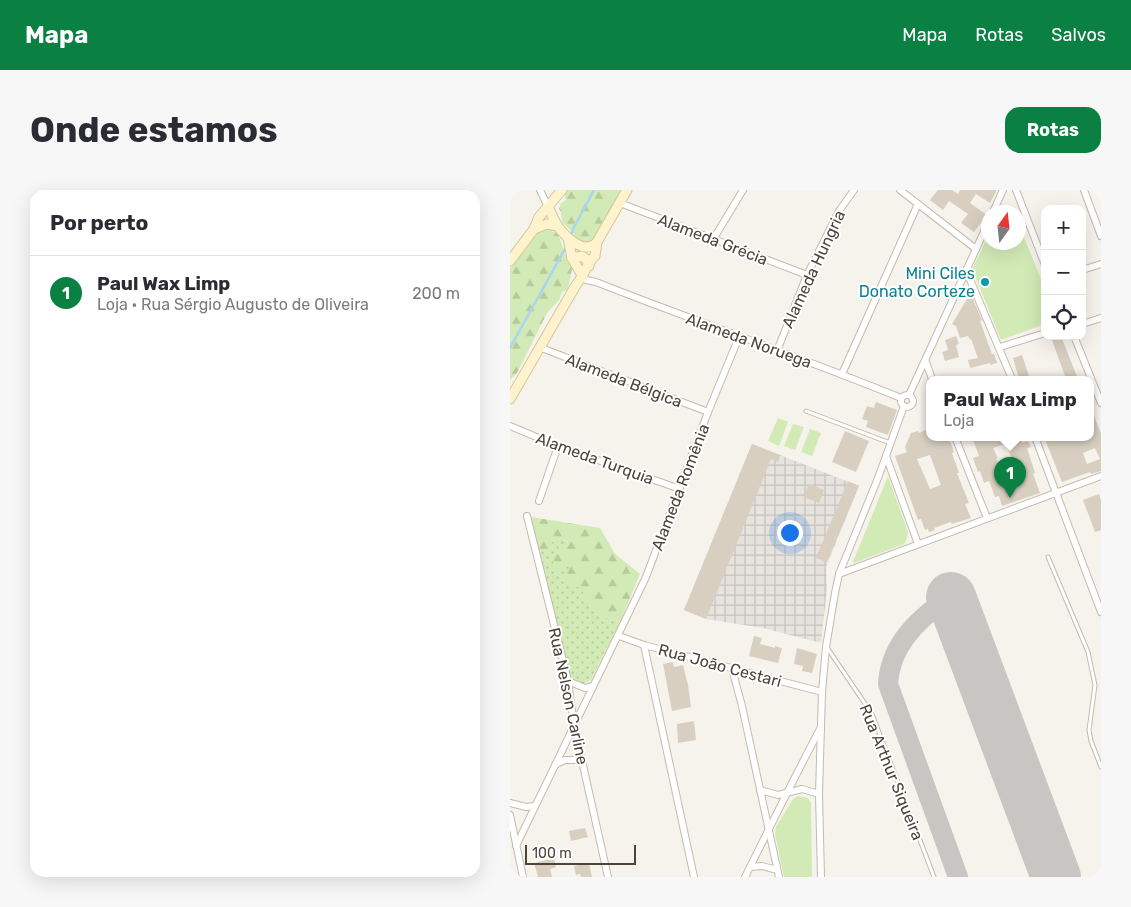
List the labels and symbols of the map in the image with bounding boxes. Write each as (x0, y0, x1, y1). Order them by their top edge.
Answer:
north arrow (981, 205, 1026, 250)
street label: Alameda Hungria (778, 207, 849, 331)
street label: Alameda Grécia (655, 210, 770, 269)
place label: Mini Ciles Donato Corteze (859, 264, 975, 301)
marker: Mini Ciles Donato Corteze (979, 276, 991, 288)
street label: Alameda Noruega (683, 309, 814, 372)
street label: Alameda Bélgica (563, 349, 685, 411)
street label: Alameda Romênia (648, 421, 713, 553)
street label: Alameda Turquia (533, 428, 656, 489)
pin: 1 (994, 457, 1026, 498)
your location (777, 520, 803, 546)
street label: Rua Nelson Carline (545, 626, 592, 766)
street label: Rua João Cestari (656, 640, 784, 691)
street label: Rua Arthur Siqueira (856, 701, 928, 843)
scale bar (525, 842, 636, 865)

